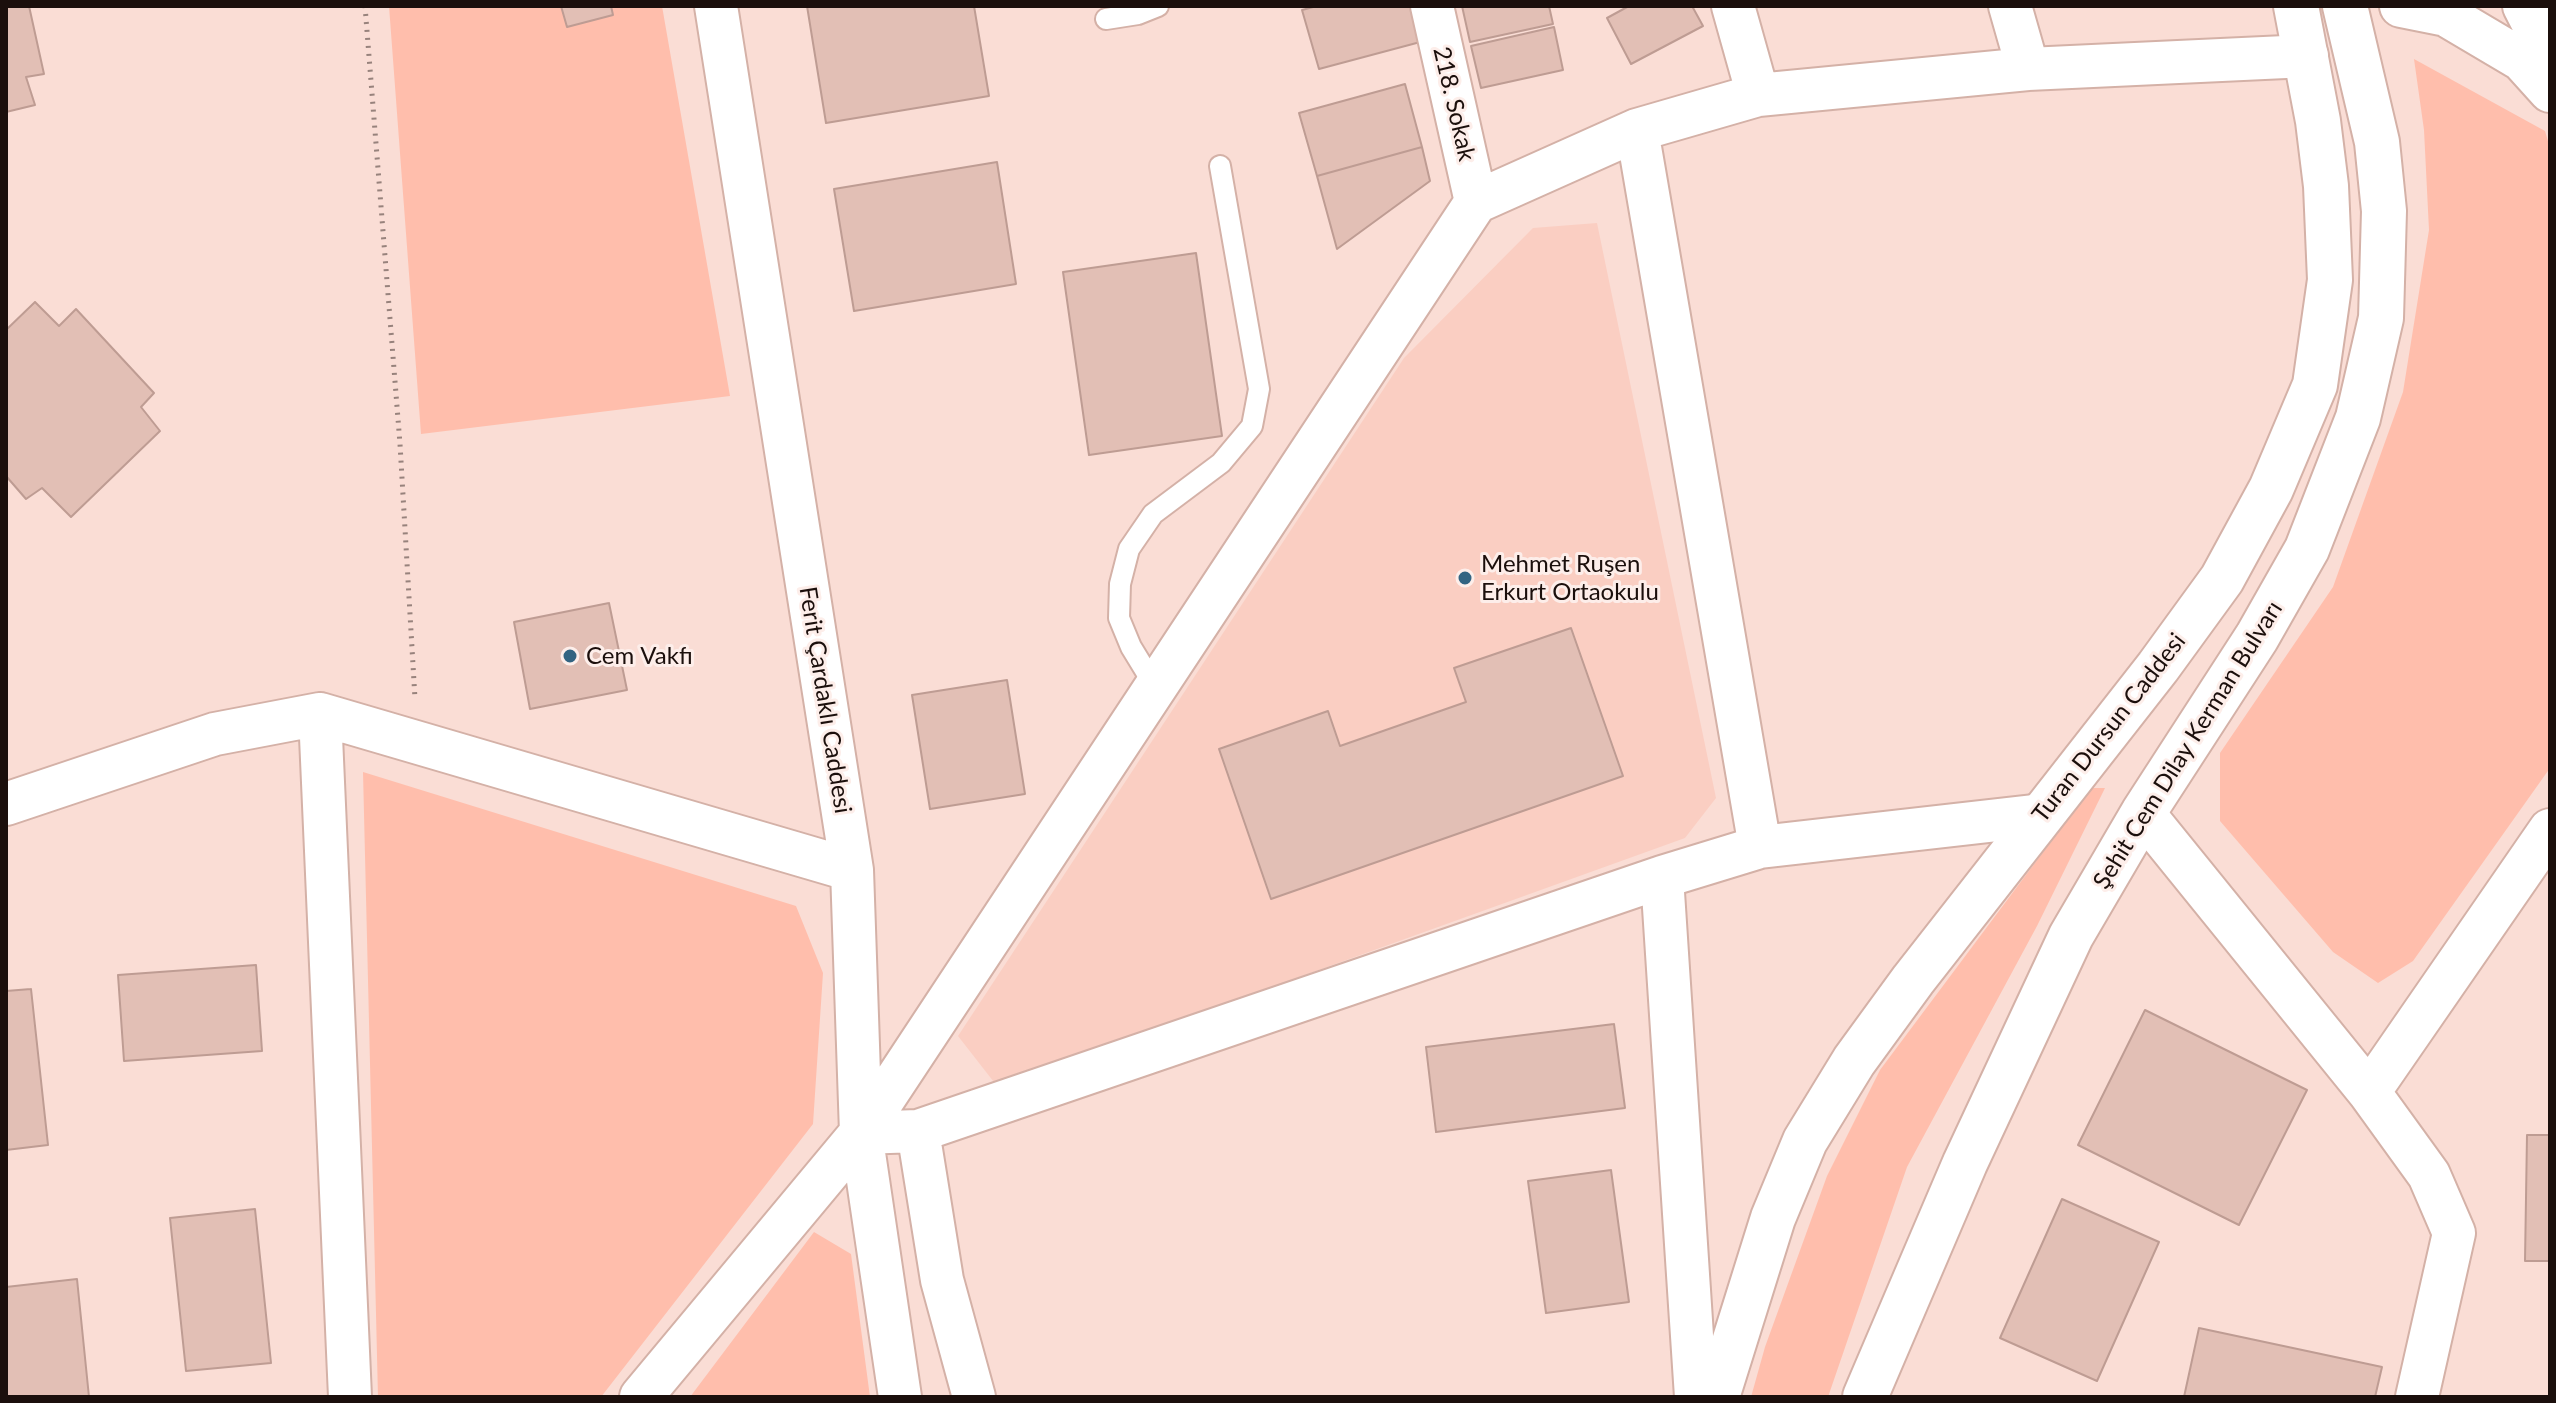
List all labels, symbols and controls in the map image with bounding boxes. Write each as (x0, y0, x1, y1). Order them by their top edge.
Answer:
street label: 218. Sokak (1427, 44, 1481, 164)
place label: Mehmet Ruşen Erkurt Ortaokulu (1481, 550, 1659, 606)
marker: Mehmet Ruşen Erkurt Ortaokulu (1456, 569, 1474, 587)
street label: Ferit Çardaklı Caddesi (793, 584, 857, 816)
street label: Şehit Cem Dilay Kerman Bulvarı (2087, 596, 2289, 894)
street label: Turan Dursun Caddesi (2026, 628, 2192, 828)
place label: Cem Vakfı (586, 642, 693, 670)
marker: Cem Vakfı (561, 647, 579, 665)

